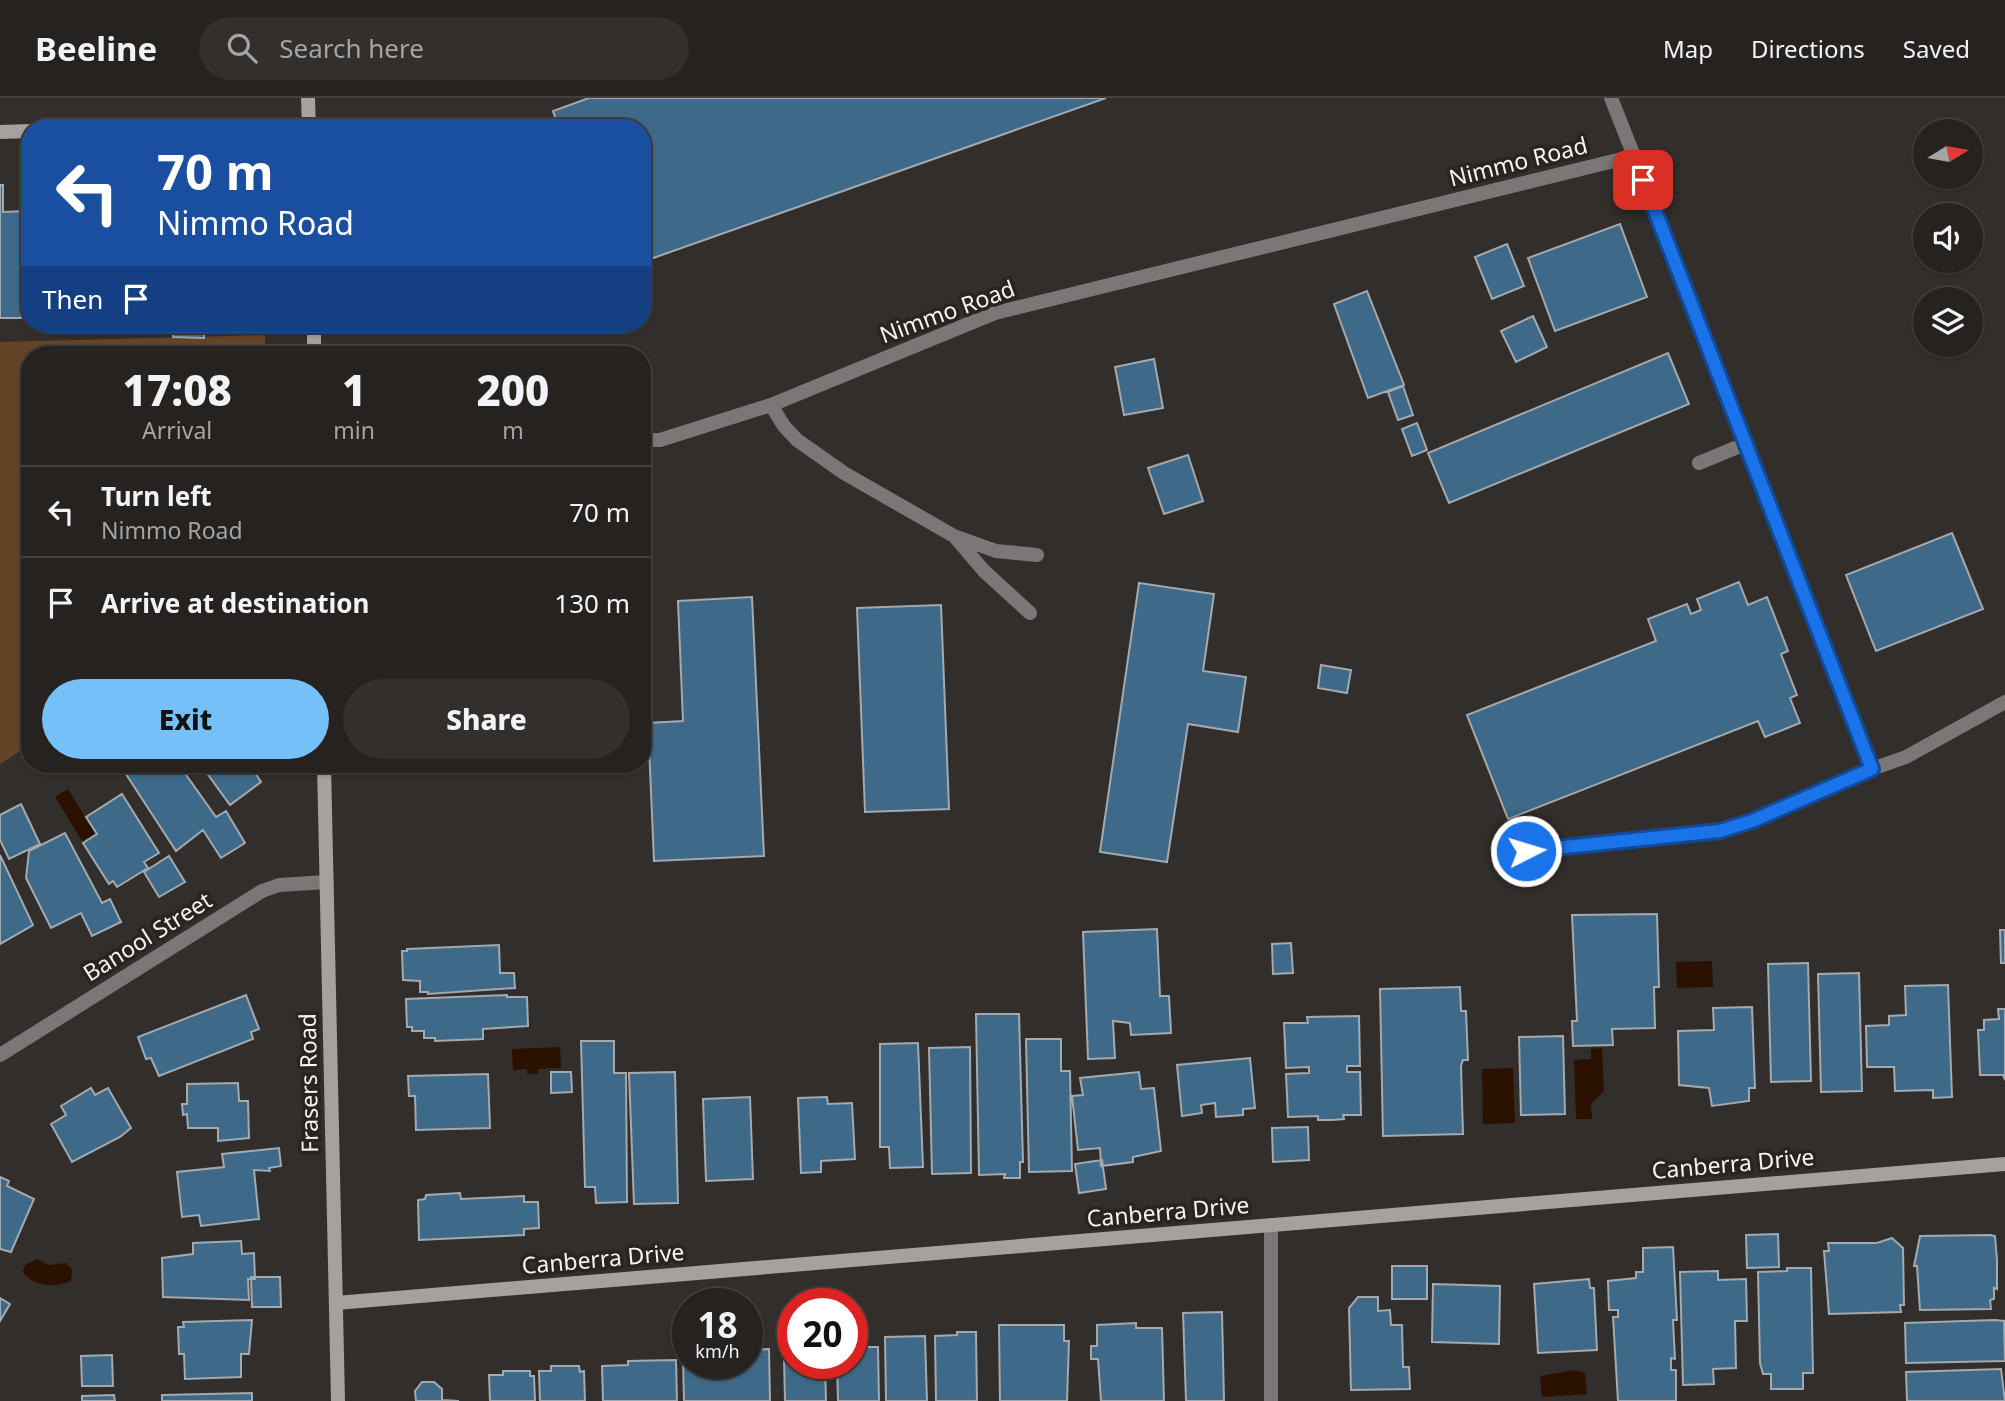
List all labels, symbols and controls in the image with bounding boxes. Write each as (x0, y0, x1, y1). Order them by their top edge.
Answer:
search box (199, 17, 689, 80)
text: Beeline (35, 26, 157, 71)
icon: search (223, 29, 261, 67)
text: Search here (279, 30, 424, 66)
text: Map (1663, 32, 1713, 65)
text: Directions (1751, 32, 1865, 65)
text: Saved (1903, 32, 1970, 65)
north arrow (1913, 119, 1983, 189)
map controls (1913, 119, 1983, 357)
street label: Nimmo Road (1445, 128, 1591, 194)
text: 70 m (157, 138, 274, 204)
icon: left (42, 147, 133, 238)
pin (1613, 150, 1673, 210)
icon: arrive (1624, 161, 1662, 199)
text: Nimmo Road (157, 201, 354, 244)
button: sound (1913, 203, 1983, 273)
street label: Nimmo Road (875, 272, 1019, 350)
icon: arrive (117, 280, 155, 318)
text: Then (42, 281, 103, 317)
button: layers (1913, 287, 1983, 357)
text: 17:08 (123, 361, 232, 418)
text: 1 (342, 361, 366, 418)
text: 200 (477, 361, 549, 418)
text: Arrival (142, 414, 212, 446)
text: min (333, 414, 375, 446)
text: m (502, 414, 524, 446)
text: Turn left (101, 478, 212, 514)
icon: left (42, 493, 80, 531)
text: 70 m (569, 494, 630, 530)
text: Nimmo Road (101, 514, 243, 546)
icon: arrive (42, 584, 80, 622)
text: Arrive at destination (101, 585, 370, 621)
text: 130 m (554, 585, 630, 621)
button: Exit (42, 679, 329, 759)
button: Share (343, 679, 630, 759)
position arrow (1489, 814, 1563, 888)
street label: Banool Street (77, 884, 217, 988)
street label: Frasers Road (291, 1013, 325, 1153)
street label: Canberra Drive (1650, 1140, 1816, 1186)
street label: Canberra Drive (1085, 1188, 1251, 1234)
street label: Canberra Drive (520, 1235, 686, 1281)
speed limit sign: 20 (777, 1288, 868, 1379)
text: 18 (697, 1301, 738, 1348)
text: km/h (695, 1339, 740, 1363)

